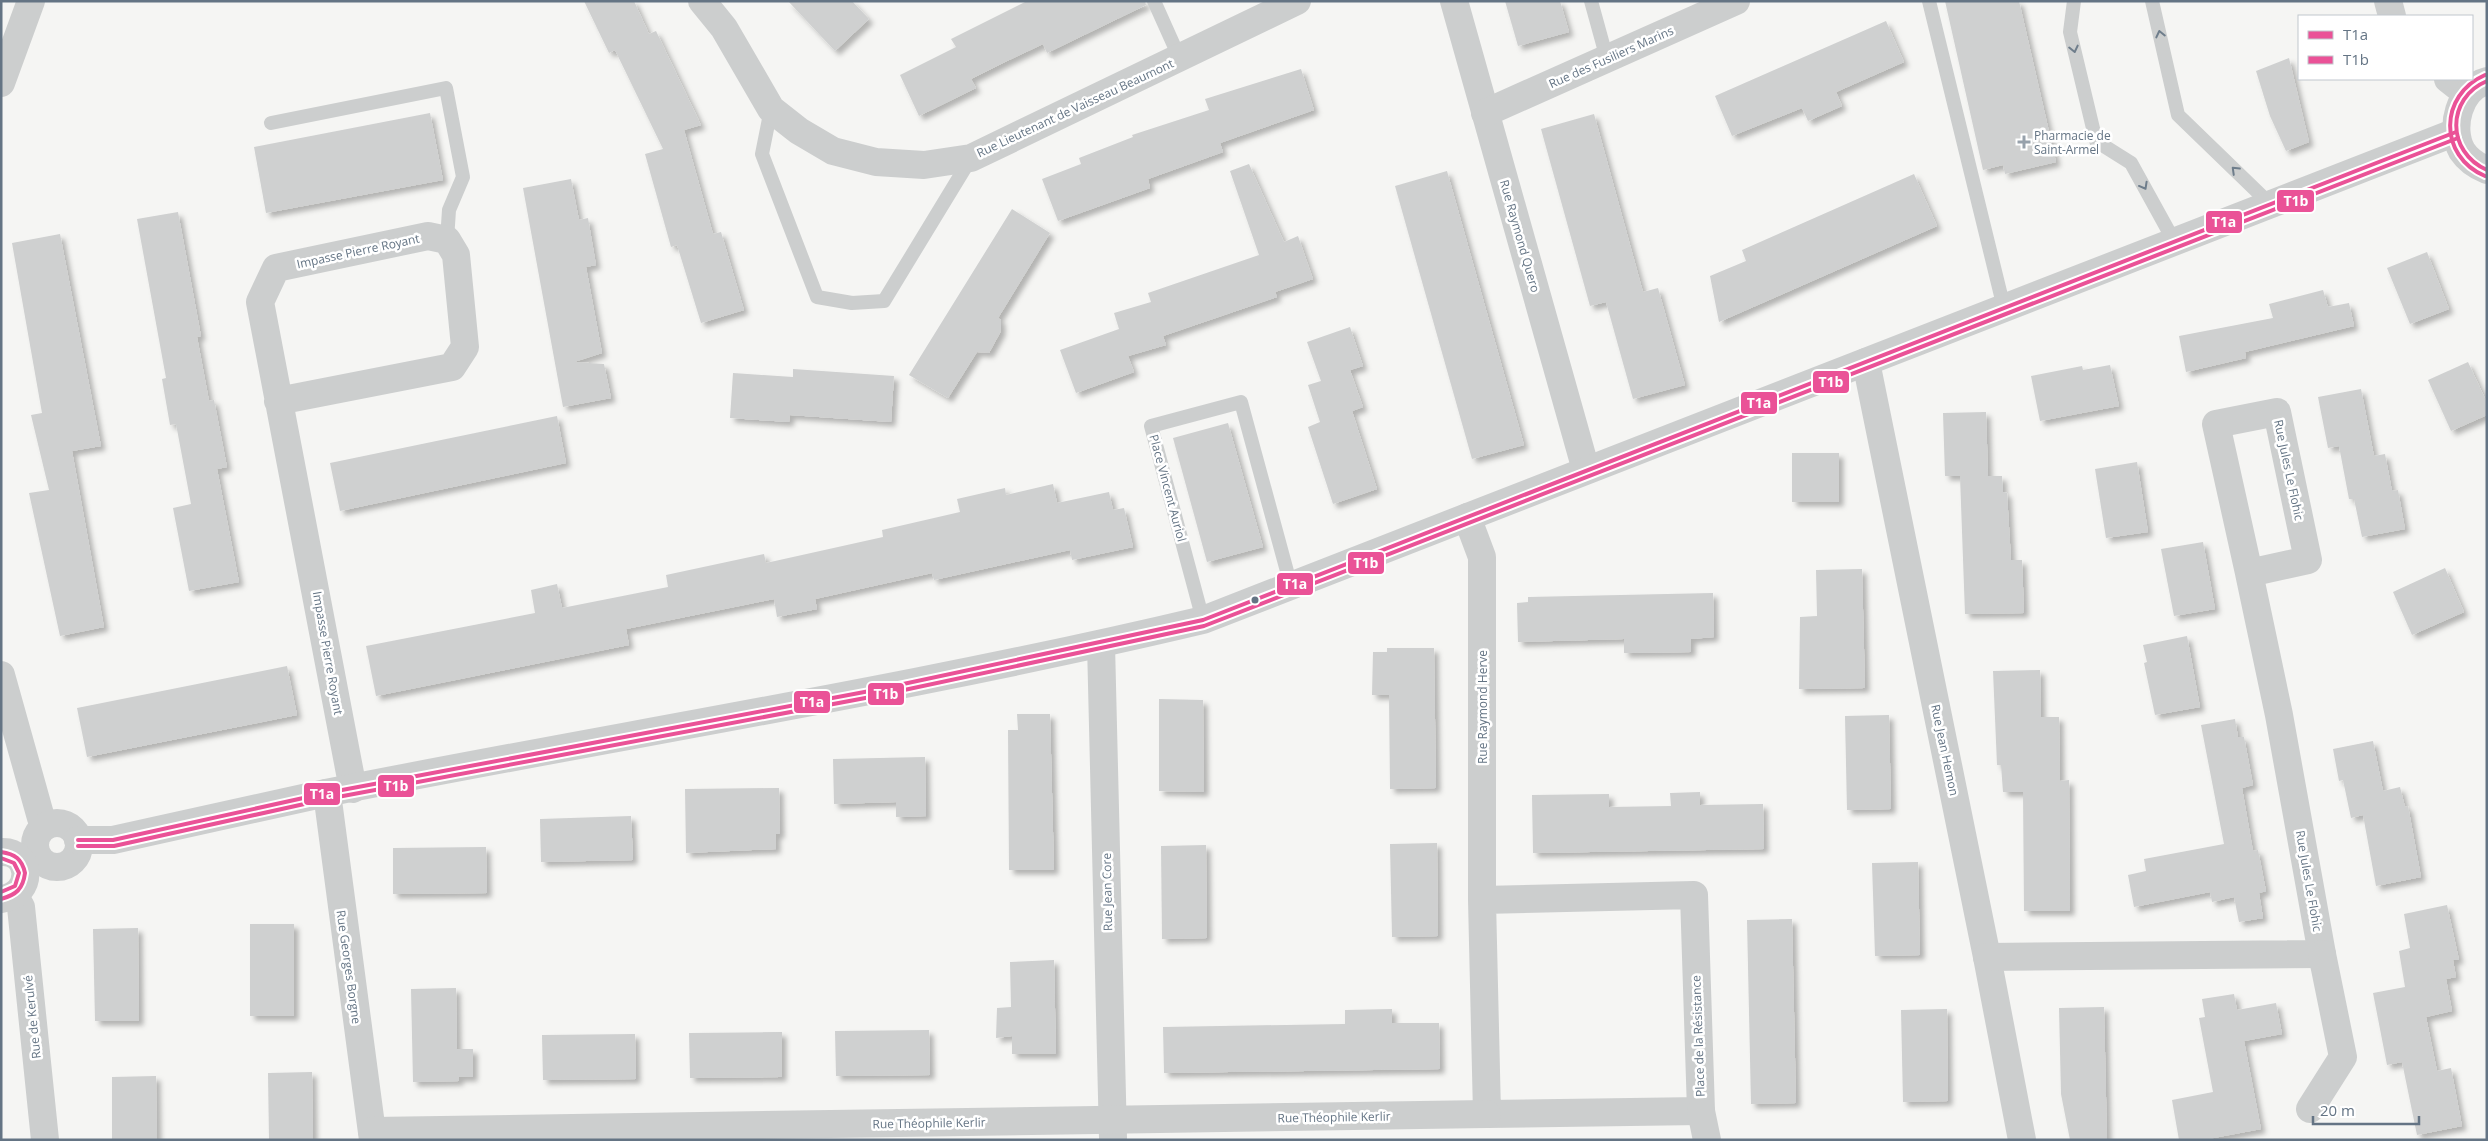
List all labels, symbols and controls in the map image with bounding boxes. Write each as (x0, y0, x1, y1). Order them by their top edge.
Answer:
legend (2298, 15, 2473, 80)
street label: Rue des Fusiliers Marins (1546, 22, 1676, 92)
text: T1a (2343, 24, 2368, 44)
one-way arrow (2155, 29, 2166, 38)
one-way arrow (2068, 45, 2079, 53)
text: T1b (2343, 49, 2369, 69)
street label: Rue Lieutenant de Vaisseau Beaumont (974, 55, 1176, 161)
place label: Pharmacie de Saint-Armel (2034, 127, 2111, 158)
marker: Pharmacie de Saint-Armel (2018, 136, 2030, 148)
one-way arrow (2232, 167, 2241, 176)
street label: Rue Raymond Quero (1496, 178, 1544, 294)
one-way arrow (2138, 181, 2148, 190)
line badge: T1b (2276, 189, 2315, 213)
text: T1b (2284, 191, 2309, 210)
line badge: T1a (2205, 210, 2243, 234)
text: T1a (2212, 212, 2236, 231)
street label: Impasse Pierre Royant (295, 230, 421, 272)
line badge: T1b (1812, 370, 1850, 394)
text: T1b (1819, 372, 1844, 391)
line badge: T1a (1740, 391, 1778, 415)
text: T1a (1747, 393, 1771, 412)
street label: Rue Jules Le Flohic (2270, 418, 2308, 522)
street label: Place Vincent Auriol (1145, 432, 1191, 544)
line badge: T1b (1347, 551, 1385, 575)
text: T1b (1354, 553, 1379, 572)
line badge: T1a (1276, 572, 1314, 596)
text: T1a (1283, 574, 1307, 593)
street label: Impasse Pierre Royant (309, 590, 347, 716)
unlabelled marker (1250, 595, 1260, 605)
street label: Rue Raymond Herve (1474, 650, 1491, 764)
line badge: T1b (867, 682, 905, 706)
text: T1b (874, 684, 899, 703)
line badge: T1a (793, 690, 831, 714)
text: T1a (800, 692, 824, 711)
street label: Rue Jean Hemon (1927, 703, 1963, 797)
line badge: T1b (377, 774, 415, 798)
text: T1b (384, 776, 409, 795)
line badge: T1a (303, 782, 341, 806)
text: T1a (310, 784, 334, 803)
street label: Rue Jules Le Flohic (2292, 829, 2326, 933)
street label: Rue Jean Core (1098, 853, 1116, 931)
street label: Rue Georges Borgne (333, 909, 365, 1025)
street label: Rue de Kerulvé (19, 974, 45, 1060)
street label: Place de la Résistance (1687, 975, 1709, 1097)
scale bar (2313, 1094, 2419, 1126)
text: 20 m (2320, 1100, 2355, 1120)
street label: Rue Théophile Kerlir (1277, 1108, 1391, 1126)
street label: Rue Théophile Kerlir (872, 1114, 986, 1132)

